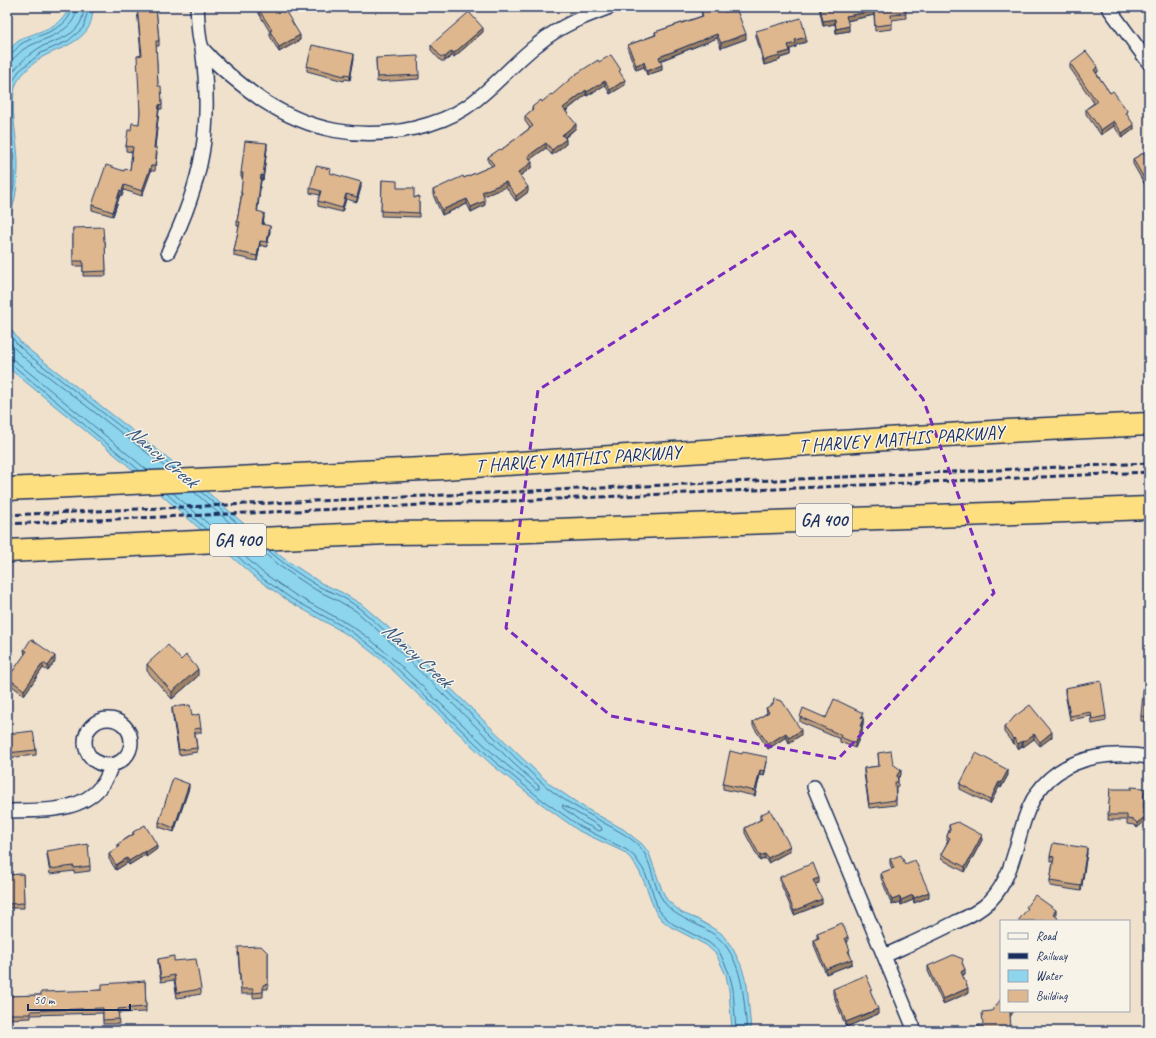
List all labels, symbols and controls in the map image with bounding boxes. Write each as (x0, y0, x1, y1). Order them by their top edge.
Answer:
water label: Nancy Creek (121, 419, 206, 495)
street label: T HARVEY MATHIS PARKWAY (797, 420, 1008, 458)
street label: T HARVEY MATHIS PARKWAY (474, 440, 685, 478)
road number: GA 400 (796, 504, 852, 536)
road number: GA 400 (210, 524, 266, 556)
water label: Nancy Creek (377, 617, 460, 695)
legend (1000, 920, 1130, 1012)
text: Road (1036, 928, 1058, 944)
text: Railway (1036, 948, 1068, 964)
text: Water (1036, 968, 1064, 984)
scale bar (28, 986, 130, 1012)
text: Building (1036, 988, 1068, 1004)
text: 50 m (34, 992, 56, 1008)

